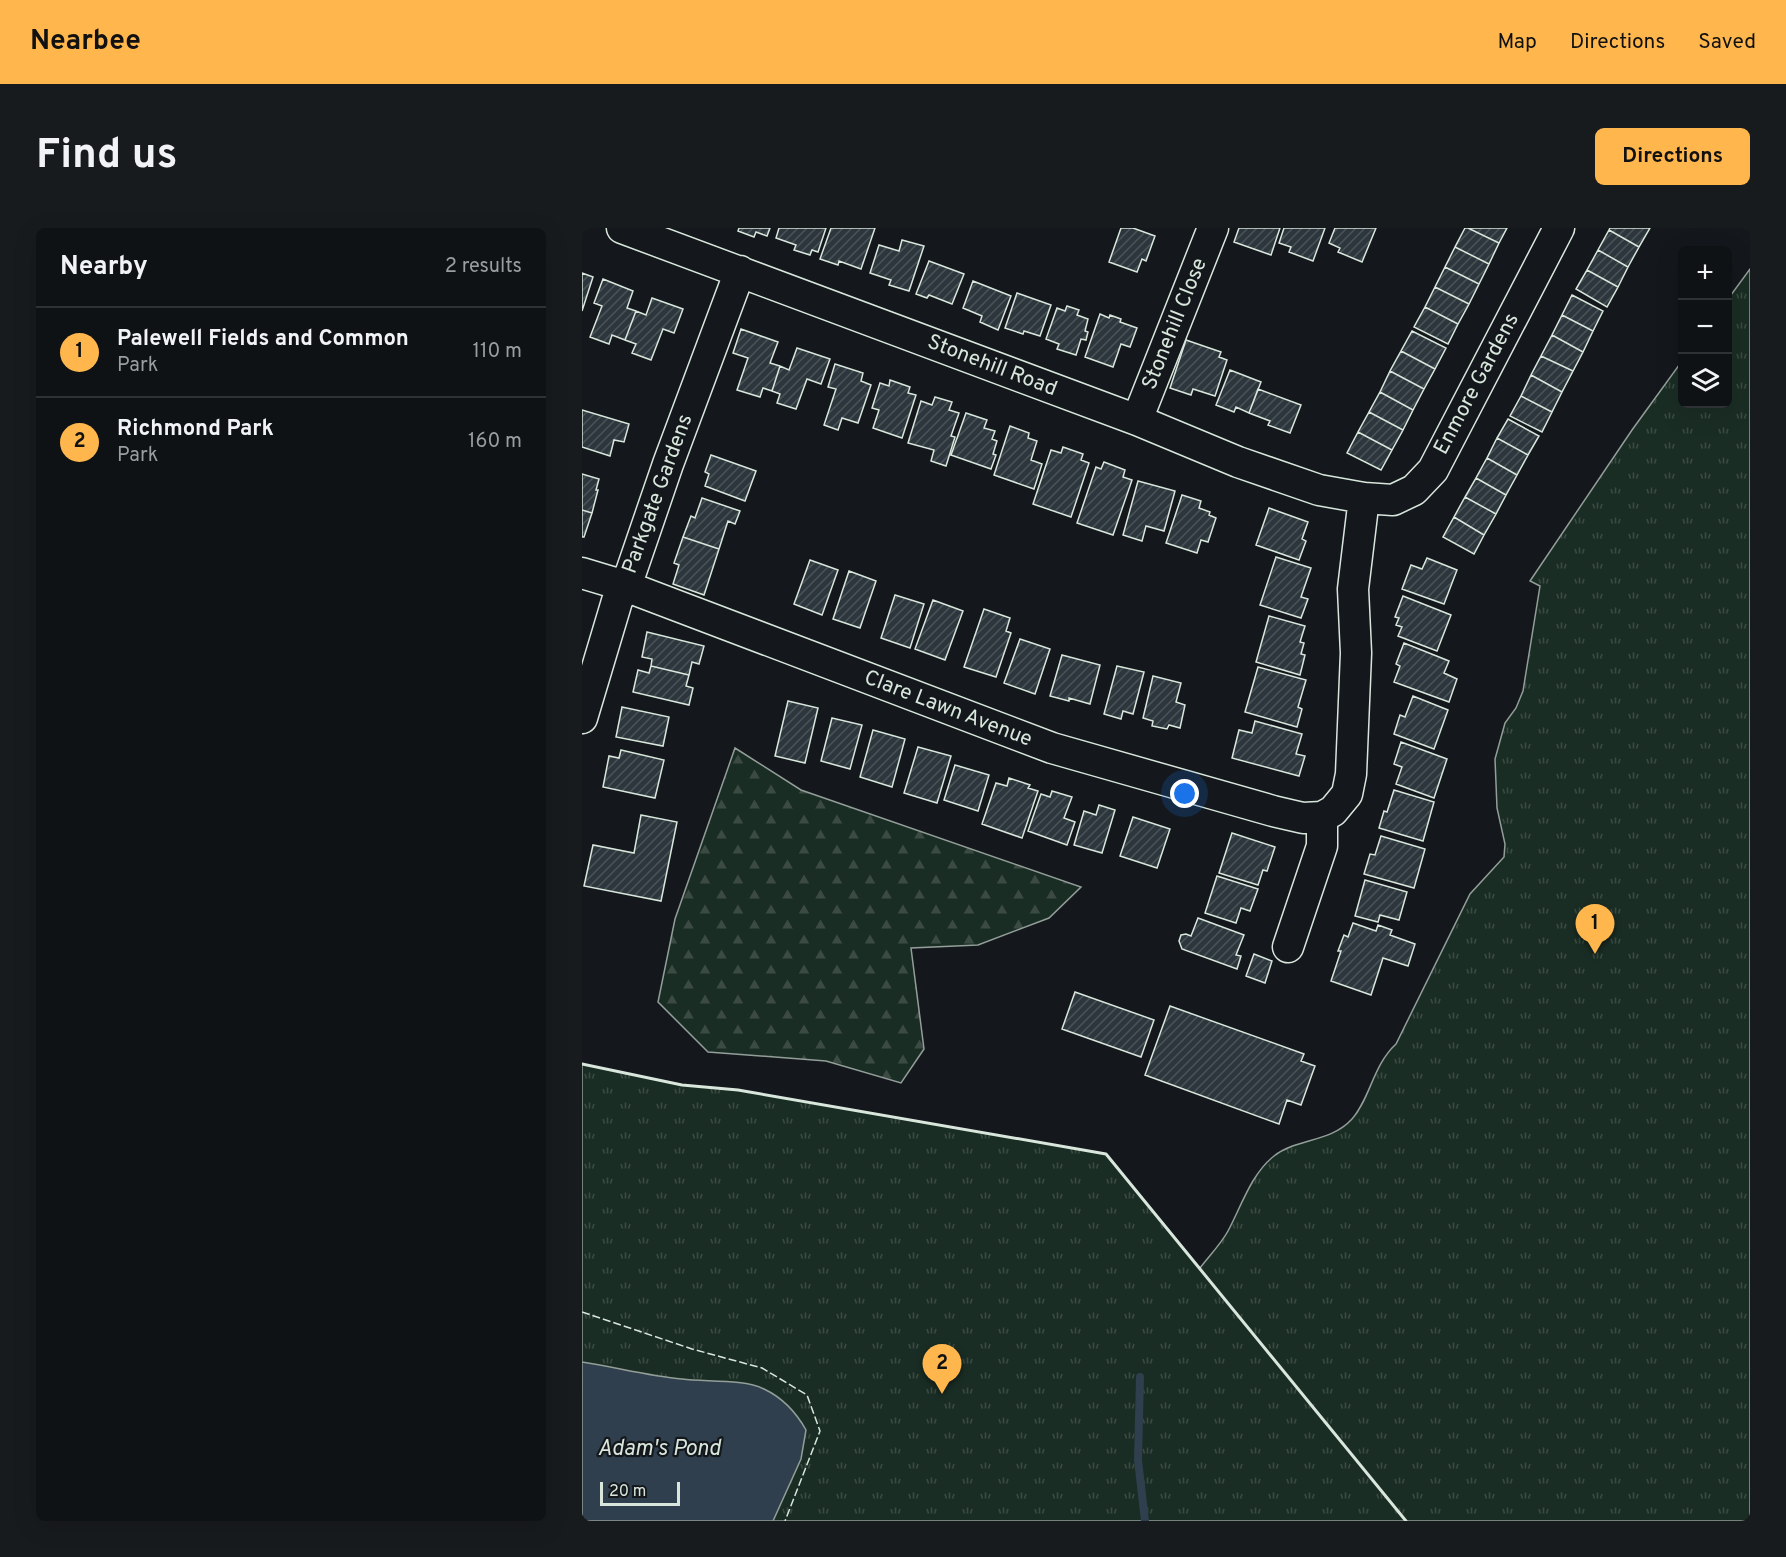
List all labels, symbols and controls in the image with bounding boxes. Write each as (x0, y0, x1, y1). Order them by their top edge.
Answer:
text: Nearbee (30, 24, 141, 60)
text: Map (1497, 29, 1537, 56)
text: Directions (1570, 29, 1665, 56)
text: Saved (1698, 29, 1756, 56)
button: Directions (1595, 128, 1750, 185)
text: Find us (36, 130, 177, 183)
map controls (1678, 246, 1732, 408)
button: + (1678, 246, 1732, 300)
text: Nearby (60, 251, 148, 284)
text: 2 results (445, 254, 522, 280)
street label: Stonehill Close (1136, 254, 1214, 394)
button: − (1678, 300, 1732, 354)
street label: Enmore Gardens (1428, 309, 1526, 459)
text: Palewell Fields and Common (117, 326, 409, 353)
street label: Stonehill Road (923, 329, 1061, 403)
text: 1 (76, 339, 84, 365)
text: 110 m (473, 339, 522, 365)
text: Park (117, 353, 158, 379)
button: layers (1678, 354, 1732, 408)
street label: Parkgate Gardens (617, 411, 699, 577)
text: Richmond Park (117, 416, 274, 443)
text: 2 (73, 429, 86, 455)
text: 160 m (468, 429, 522, 455)
text: Park (117, 443, 158, 469)
street label: Clare Lawn Avenue (860, 665, 1036, 753)
your location (1170, 779, 1199, 808)
pin: 1 (1576, 904, 1614, 954)
pin: 2 (922, 1344, 962, 1394)
water label: Adam's Pond (597, 1436, 723, 1463)
scale bar (600, 1479, 680, 1506)
text: 20 m (609, 1482, 646, 1502)

